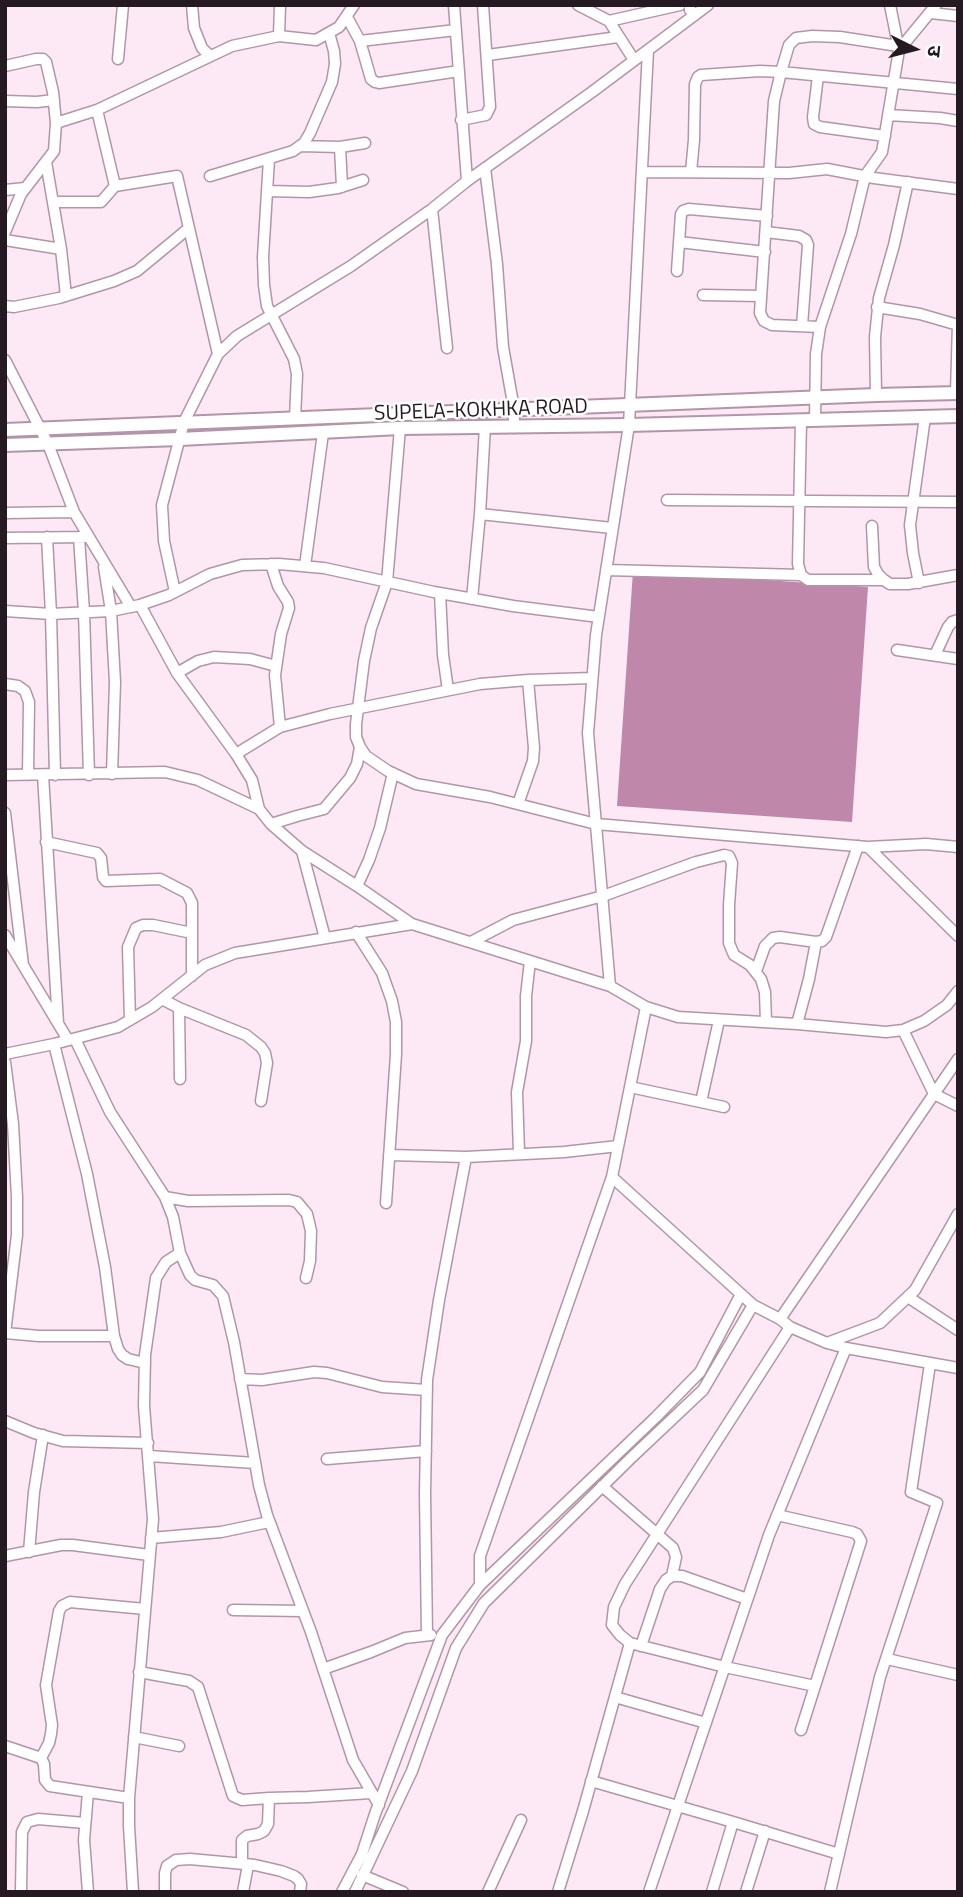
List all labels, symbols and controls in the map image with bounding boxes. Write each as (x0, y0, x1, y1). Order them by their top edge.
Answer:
north arrow (879, 14, 949, 84)
text: उ (920, 44, 950, 58)
street label: SUPELA-KOKHKA ROAD (374, 395, 588, 427)

